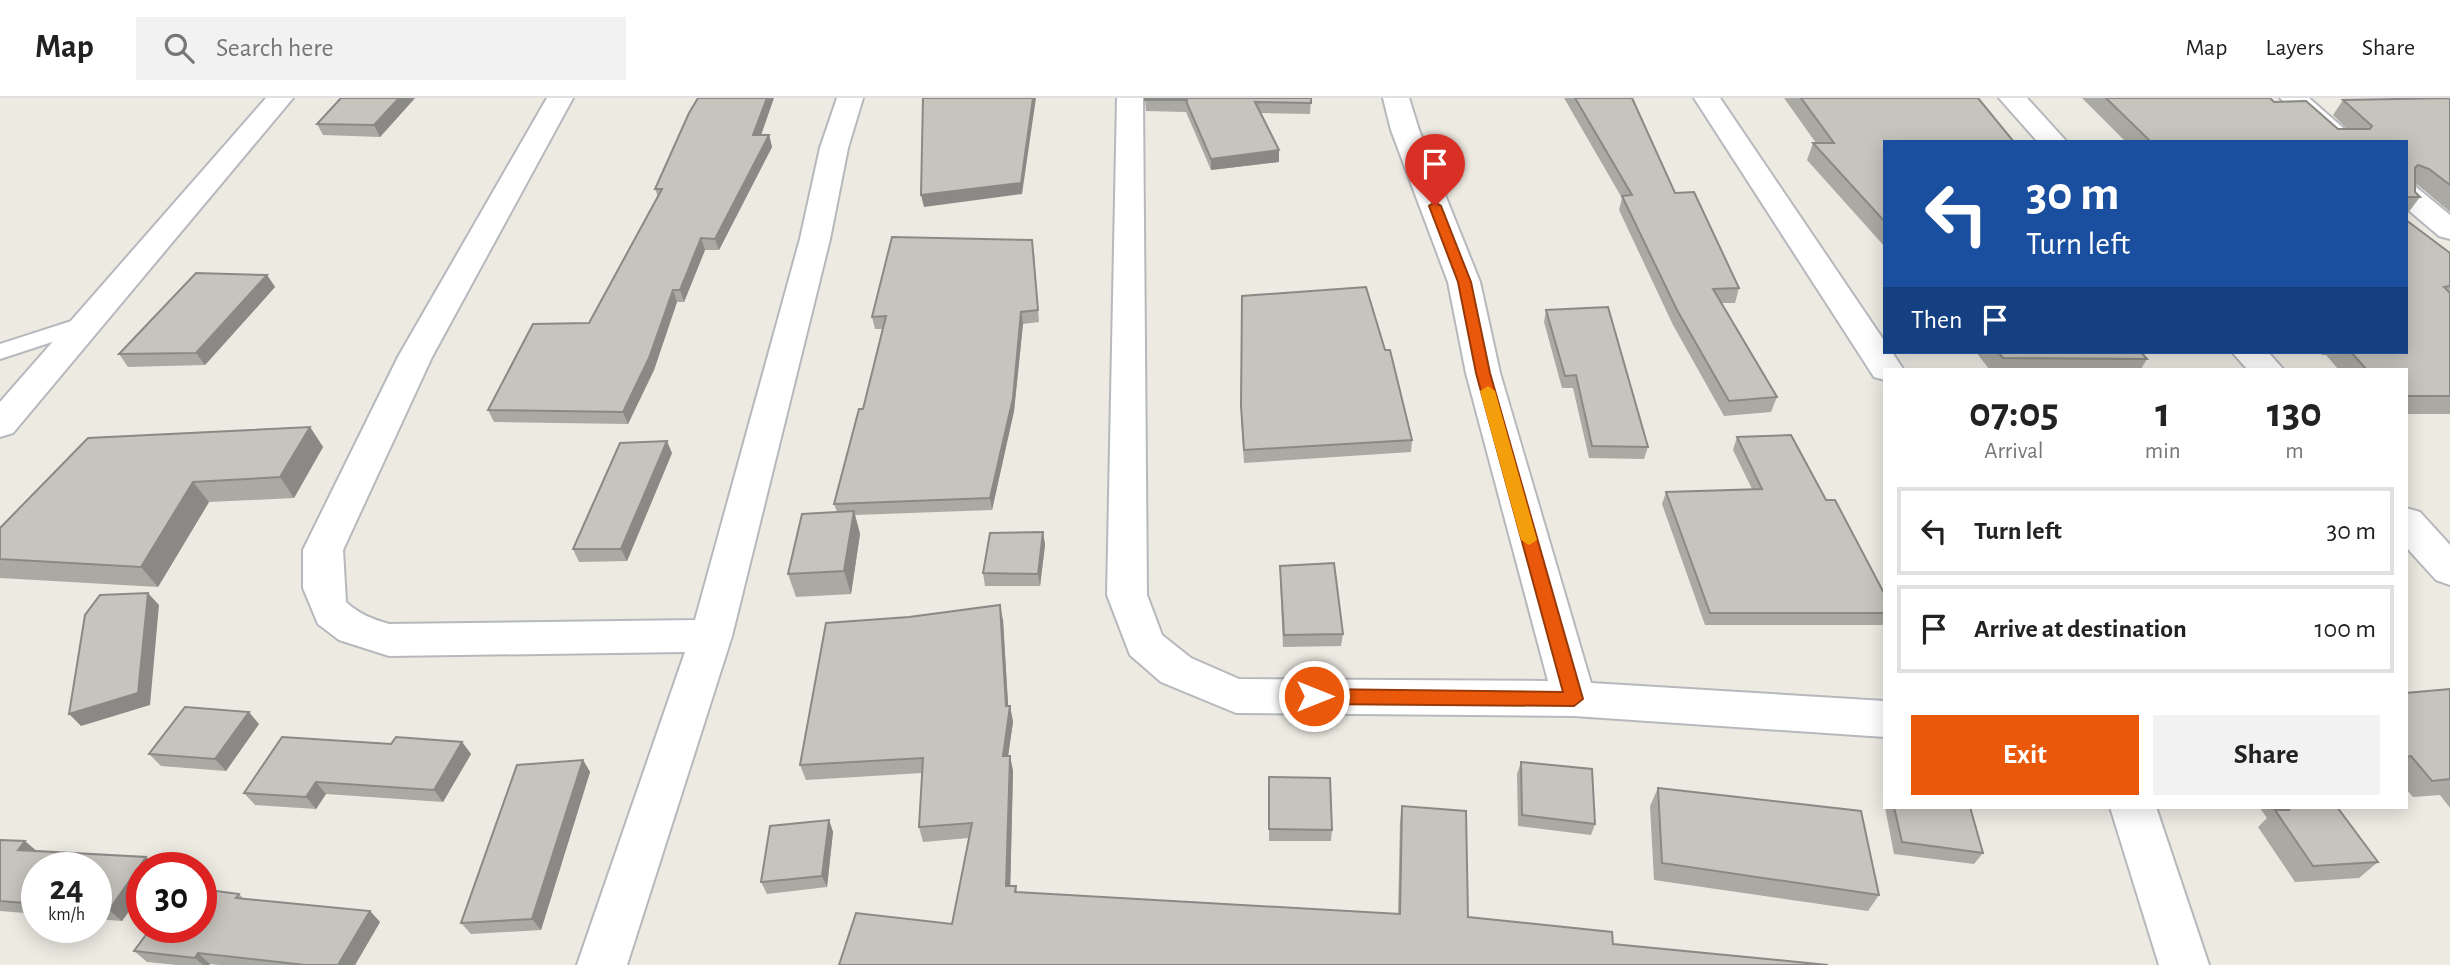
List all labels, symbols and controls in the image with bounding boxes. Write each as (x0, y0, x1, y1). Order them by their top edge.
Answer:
search box (136, 17, 626, 80)
icon: search (160, 29, 198, 67)
text: Map (35, 31, 94, 64)
text: Search here (216, 35, 334, 61)
text: Map (2185, 36, 2227, 60)
text: Layers (2265, 36, 2324, 60)
text: Share (2362, 36, 2415, 60)
pin (1405, 134, 1465, 206)
icon: arrive (1416, 145, 1454, 183)
icon: left (1911, 168, 2002, 259)
text: 30 m (2026, 170, 2120, 219)
text: Turn left (2026, 228, 2130, 260)
icon: arrive (1976, 301, 2014, 339)
text: Then (1911, 307, 1962, 333)
text: 07:05 (1969, 392, 2059, 434)
text: 1 (2155, 392, 2170, 434)
text: 130 (2267, 392, 2322, 434)
text: Arrival (1984, 440, 2044, 463)
text: min (2145, 440, 2181, 463)
text: m (2285, 440, 2304, 463)
icon: left (1915, 512, 1953, 550)
text: Turn left (1974, 518, 2062, 544)
text: 30 m (2326, 518, 2376, 544)
icon: arrive (1915, 610, 1953, 648)
text: Arrive at destination (1974, 616, 2187, 642)
text: 100 m (2315, 616, 2376, 642)
position arrow (1277, 659, 1351, 733)
button: Exit (1911, 715, 2139, 795)
button: Share (2153, 715, 2380, 795)
speed limit sign: 30 (126, 852, 217, 943)
text: 24 (49, 871, 84, 906)
text: km/h (48, 906, 85, 924)

